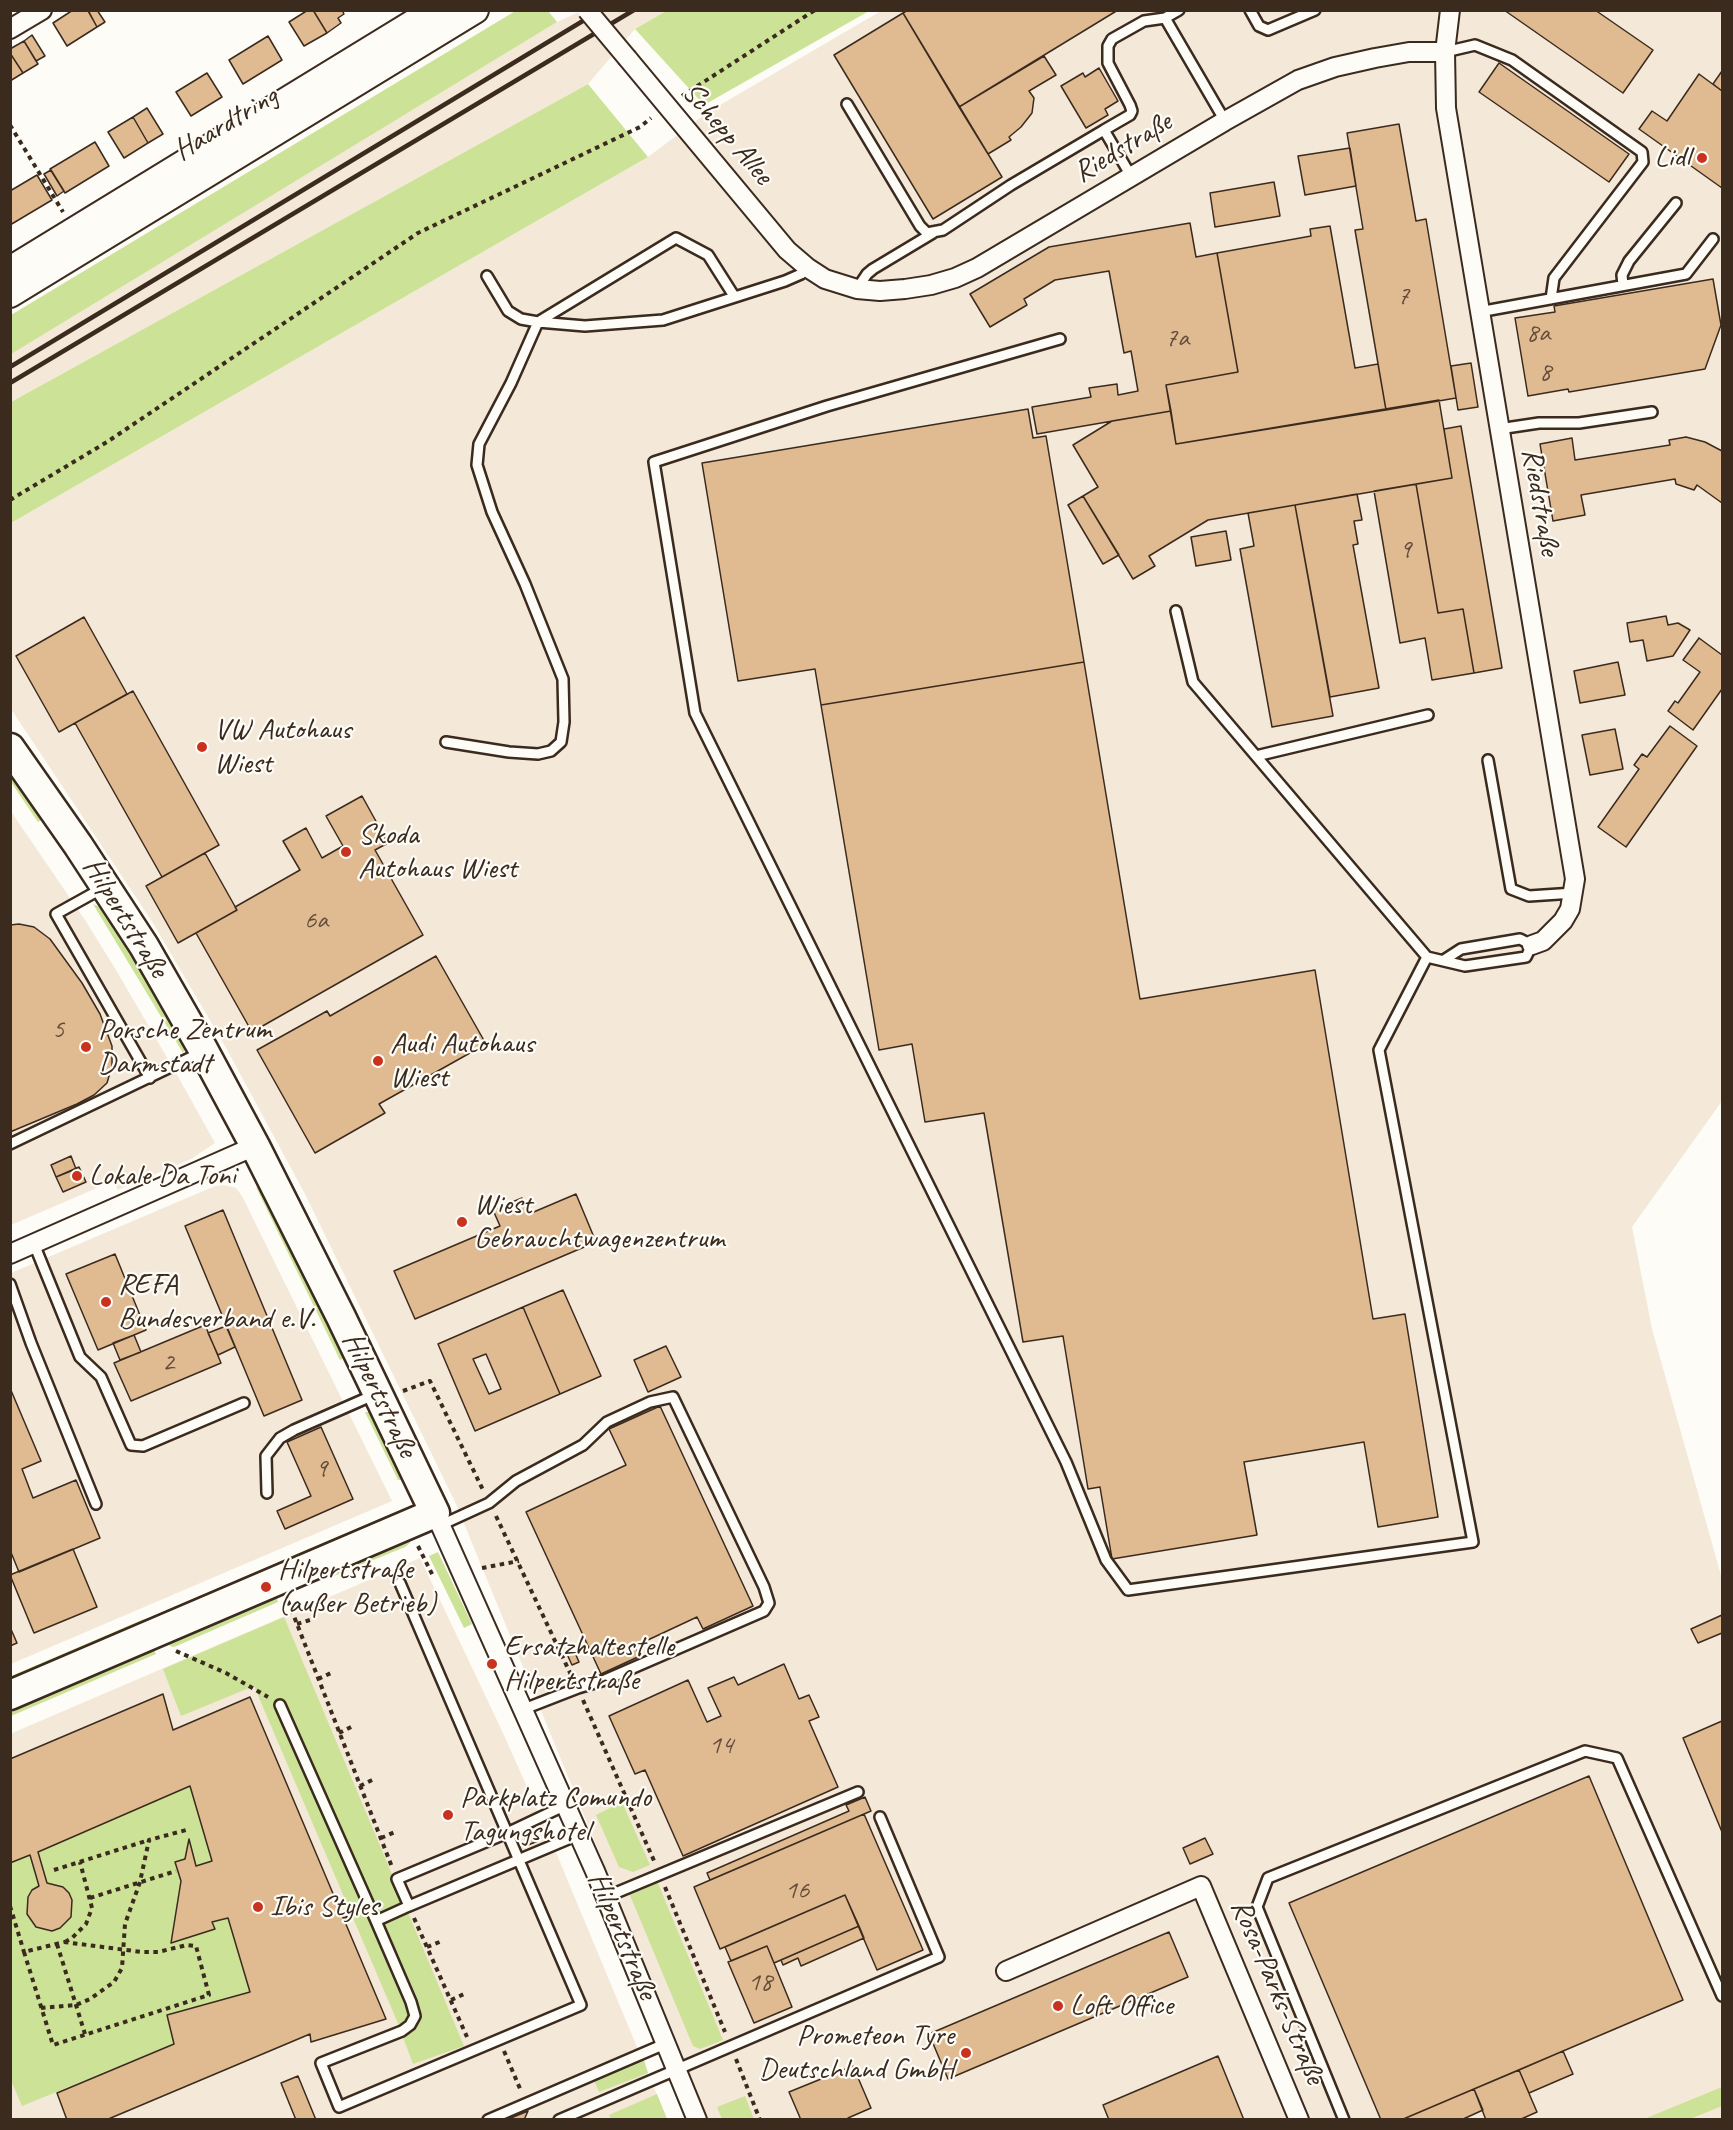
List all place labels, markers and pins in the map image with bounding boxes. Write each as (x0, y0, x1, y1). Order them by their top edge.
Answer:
place label: Lidl (1654, 140, 1690, 176)
marker: Lidl (1695, 151, 1709, 165)
place label: VW Autohaus Wiest (214, 712, 351, 783)
marker: VW Autohaus Wiest (195, 740, 209, 754)
place label: Skoda Autohaus Wiest (358, 817, 517, 888)
marker: Skoda Autohaus Wiest (339, 845, 353, 859)
place label: Porsche Zentrum Darmstadt (98, 1012, 271, 1082)
place label: Audi Autohaus Wiest (390, 1026, 534, 1096)
marker: Porsche Zentrum Darmstadt (79, 1040, 93, 1054)
marker: Audi Autohaus Wiest (371, 1054, 385, 1068)
place label: Lokale Da Toni (89, 1158, 236, 1194)
marker: Lokale Da Toni (70, 1169, 84, 1183)
place label: Wiest Gebrauchtwagenzentrum (474, 1187, 724, 1258)
marker: Wiest Gebrauchtwagenzentrum (455, 1215, 469, 1229)
place label: REFA Bundesverband e.V. (118, 1267, 315, 1338)
marker: REFA Bundesverband e.V. (99, 1295, 113, 1309)
place label: Hilpertstraße (außer Betrieb) (278, 1552, 436, 1622)
marker: Hilpertstraße (außer Betrieb) (259, 1580, 273, 1594)
place label: Ersatzhaltestelle Hilpertstraße (504, 1629, 674, 1700)
marker: Ersatzhaltestelle Hilpertstraße (485, 1657, 499, 1671)
place label: Parkplatz Comundo Tagungshotel (460, 1780, 651, 1850)
marker: Parkplatz Comundo Tagungshotel (441, 1808, 455, 1822)
place label: Ibis Styles (270, 1889, 379, 1925)
marker: Ibis Styles (251, 1900, 265, 1914)
place label: Loft Office (1070, 1988, 1173, 2024)
marker: Loft Office (1051, 1999, 1065, 2013)
place label: Prometeon Tyre Deutschland GmbH (759, 2018, 954, 2088)
marker: Prometeon Tyre Deutschland GmbH (959, 2046, 973, 2060)

